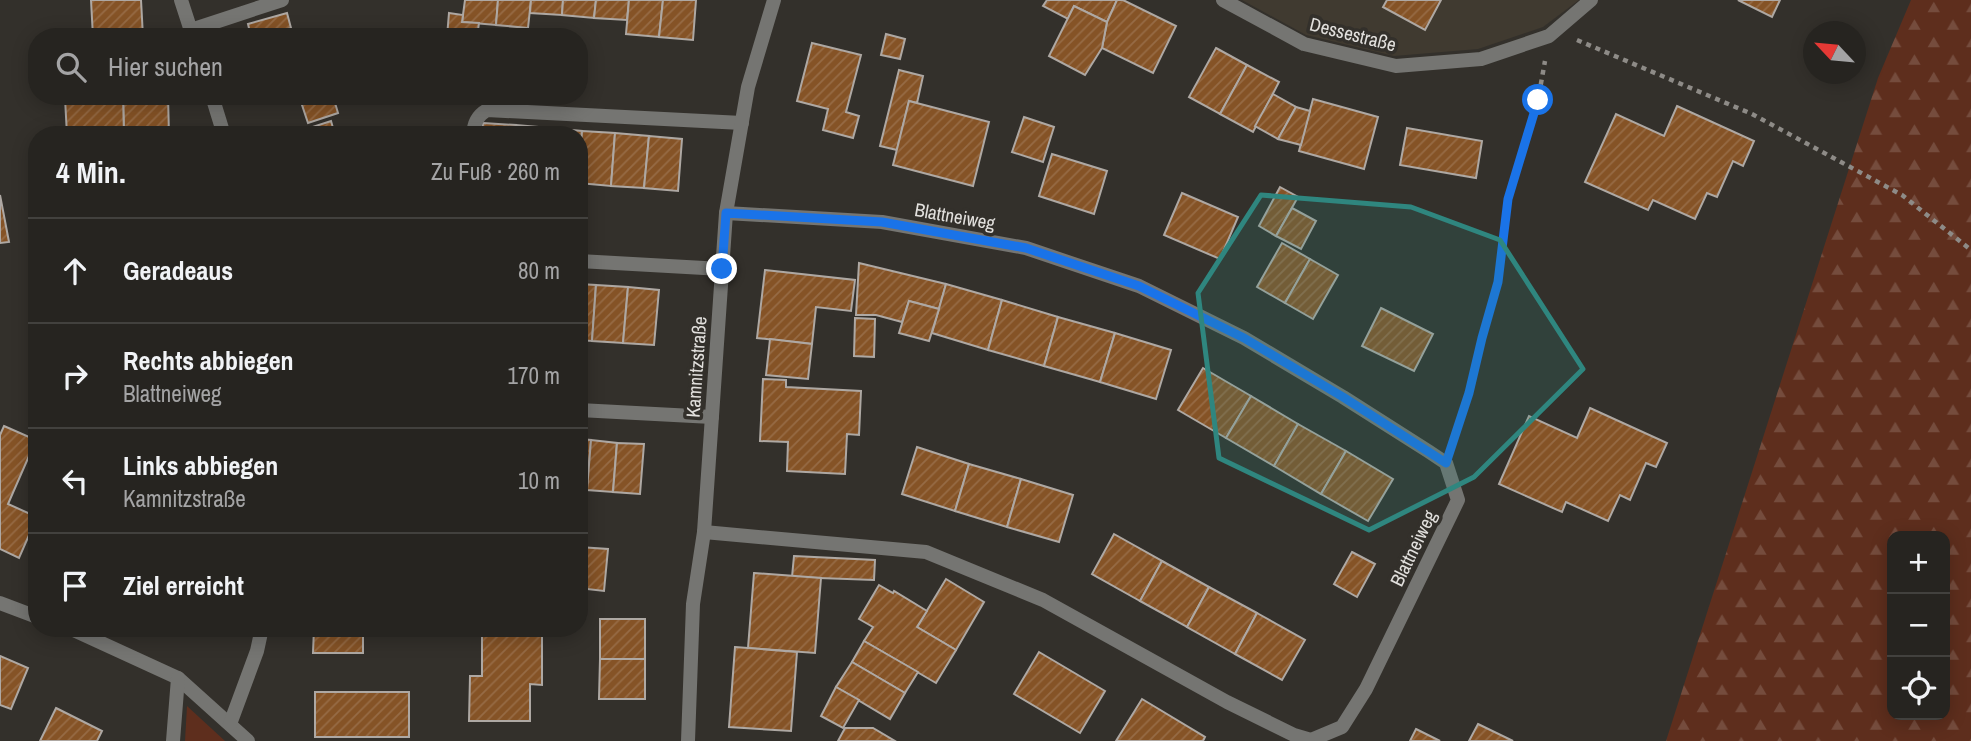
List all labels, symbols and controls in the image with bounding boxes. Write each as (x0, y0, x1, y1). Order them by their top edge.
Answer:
street label: Dessestraße (1307, 11, 1399, 57)
north arrow (1803, 21, 1866, 84)
search box (28, 28, 588, 105)
icon: search (52, 48, 90, 86)
text: Hier suchen (108, 49, 223, 84)
route start (1522, 84, 1553, 115)
text: 4 Min. (56, 152, 126, 192)
text: Zu Fuß · 260 m (431, 156, 560, 187)
street label: Blattneiweg (913, 196, 998, 236)
icon: ahead (56, 252, 94, 290)
text: Geradeaus (123, 253, 233, 288)
route end (706, 253, 737, 284)
text: 80 m (518, 255, 560, 286)
street label: Kamnitzstraße (679, 316, 713, 418)
text: Rechts abbiegen (123, 343, 294, 378)
icon: right (56, 357, 94, 395)
text: 170 m (508, 360, 560, 391)
text: Blattneiweg (123, 378, 222, 409)
text: Links abbiegen (123, 448, 278, 483)
icon: left (56, 462, 94, 500)
text: 10 m (518, 465, 560, 496)
text: Kamnitzstraße (123, 483, 246, 514)
street label: Blattneiweg (1383, 505, 1443, 590)
map controls (1887, 531, 1950, 720)
button: + (1887, 531, 1950, 594)
icon: arrive (56, 567, 94, 605)
text: Ziel erreicht (123, 568, 244, 603)
button: − (1887, 594, 1950, 657)
button: locate (1887, 657, 1950, 720)

